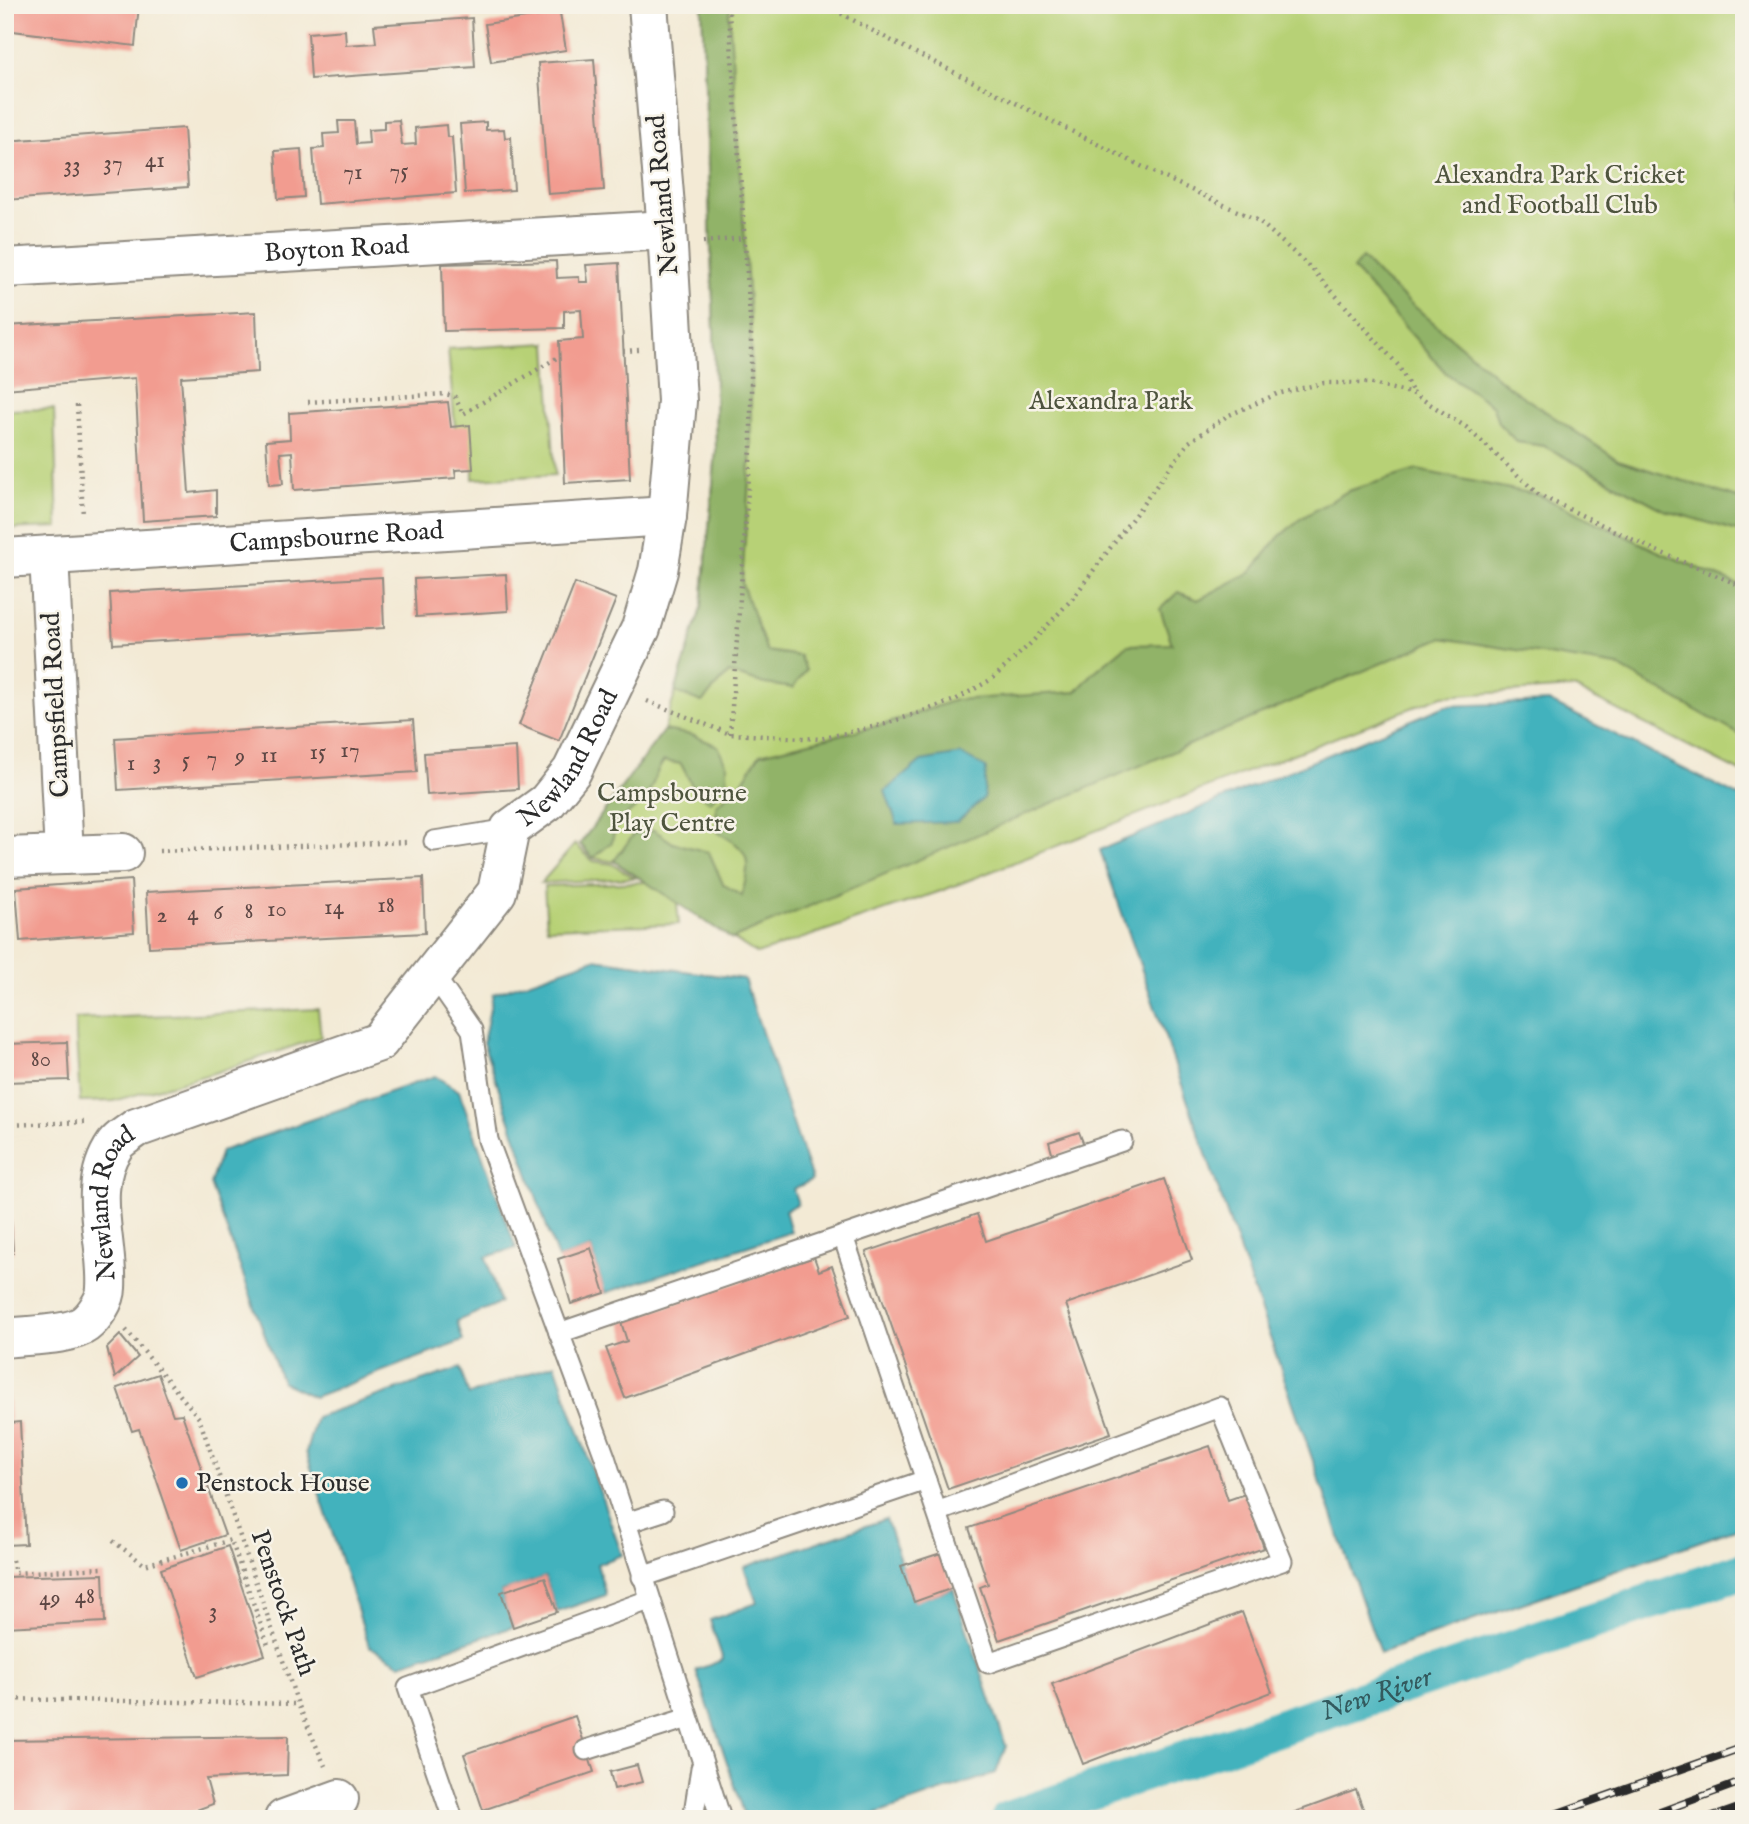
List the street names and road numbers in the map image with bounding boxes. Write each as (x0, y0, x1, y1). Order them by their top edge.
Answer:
street label: Newland Road (640, 113, 686, 277)
street label: Boyton Road (263, 228, 410, 270)
street label: Campsbourne Road (228, 514, 444, 560)
street label: Campsfield Road (35, 611, 77, 799)
street label: Newland Road (511, 684, 626, 834)
street label: Newland Road (83, 1118, 141, 1282)
street label: Penstock Path (243, 1526, 323, 1680)

